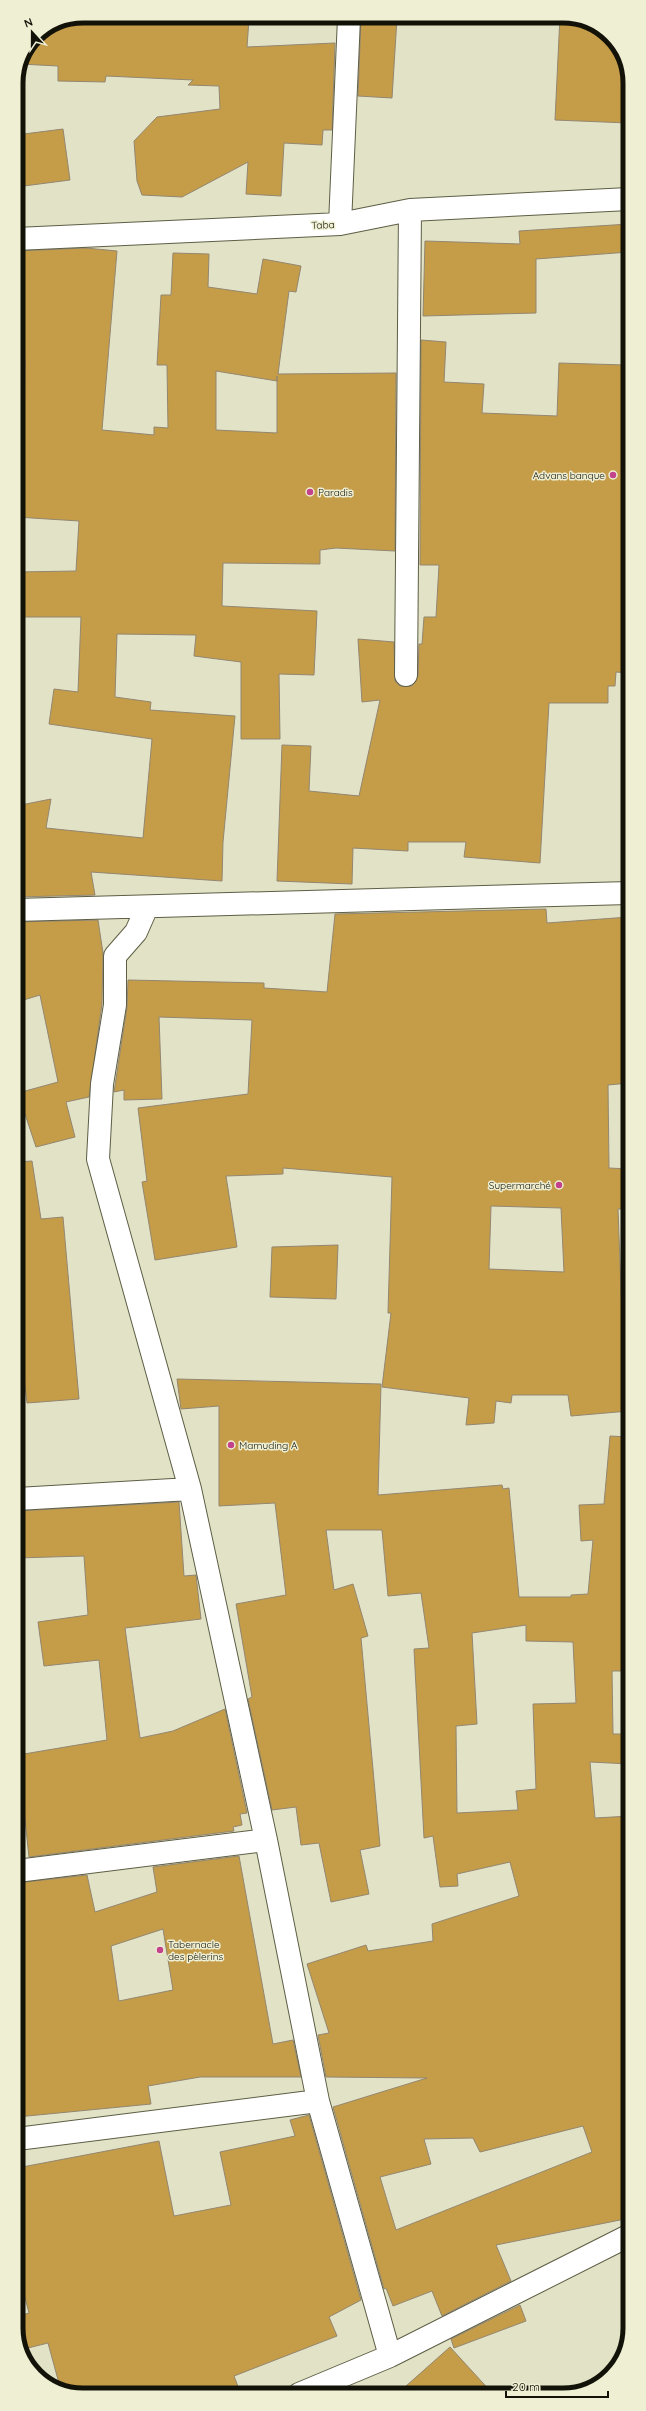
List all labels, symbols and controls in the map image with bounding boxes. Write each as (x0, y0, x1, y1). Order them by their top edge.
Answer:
north arrow (12, 12, 52, 52)
text: N (22, 15, 35, 31)
street label: Taba (311, 218, 335, 232)
place label: Advans banque (533, 469, 605, 482)
marker: Advans banque (608, 470, 618, 480)
place label: Paradis (318, 486, 353, 499)
marker: Paradis (305, 487, 315, 497)
place label: Supermarché (489, 1179, 551, 1192)
marker: Supermarché (554, 1180, 564, 1190)
place label: Mamuding A (239, 1439, 298, 1452)
marker: Mamuding A (226, 1440, 236, 1450)
place label: Tabernacle des pèlerins (168, 1938, 223, 1963)
marker: Tabernacle des pèlerins (155, 1945, 165, 1955)
scale bar (506, 2373, 608, 2399)
text: 20 m (512, 2379, 540, 2394)

